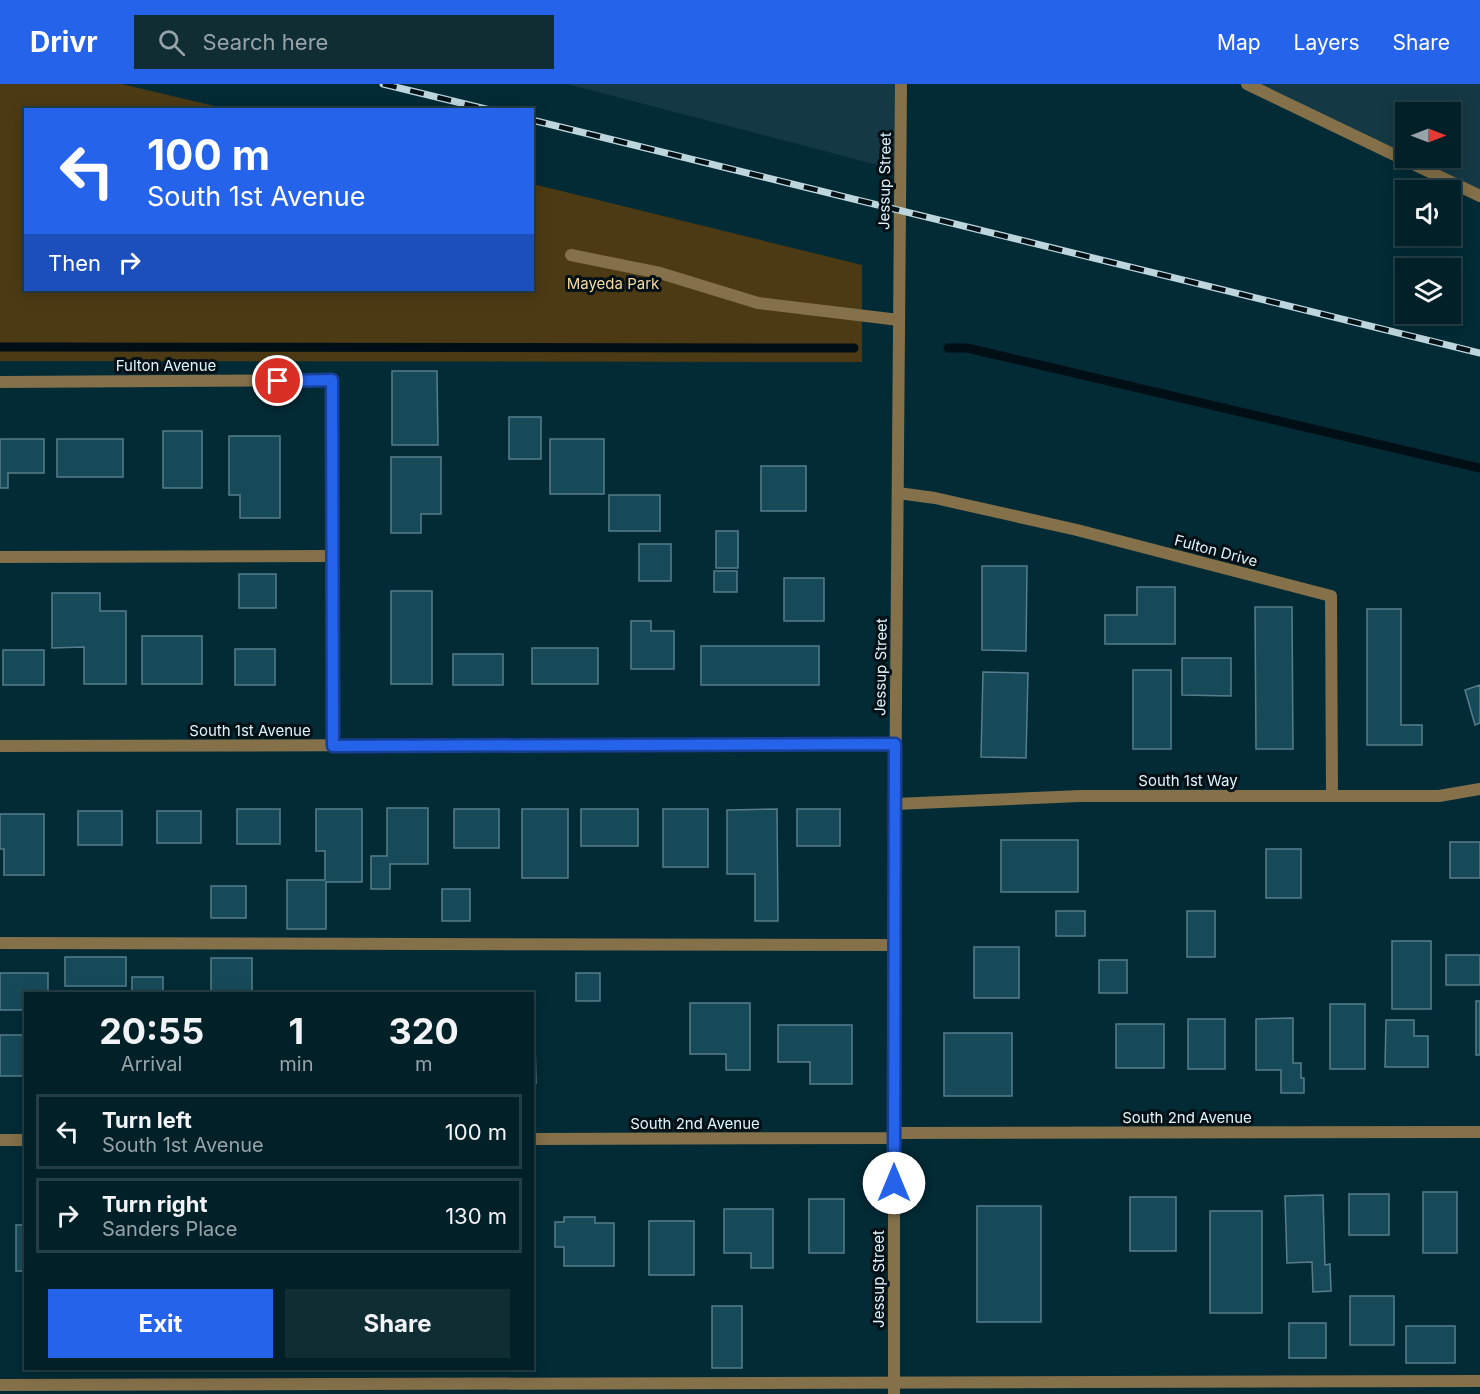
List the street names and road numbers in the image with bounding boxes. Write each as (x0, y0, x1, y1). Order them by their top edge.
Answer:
street label: Jessup Street (874, 132, 895, 230)
street label: Fulton Avenue (116, 356, 216, 375)
street label: Fulton Drive (1173, 530, 1260, 571)
street label: Jessup Street (870, 618, 891, 716)
street label: South 1st Avenue (189, 721, 311, 740)
street label: South 1st Way (1138, 771, 1238, 790)
street label: South 2nd Avenue (1122, 1108, 1252, 1127)
street label: South 2nd Avenue (630, 1114, 760, 1133)
street label: Jessup Street (869, 1230, 888, 1328)

